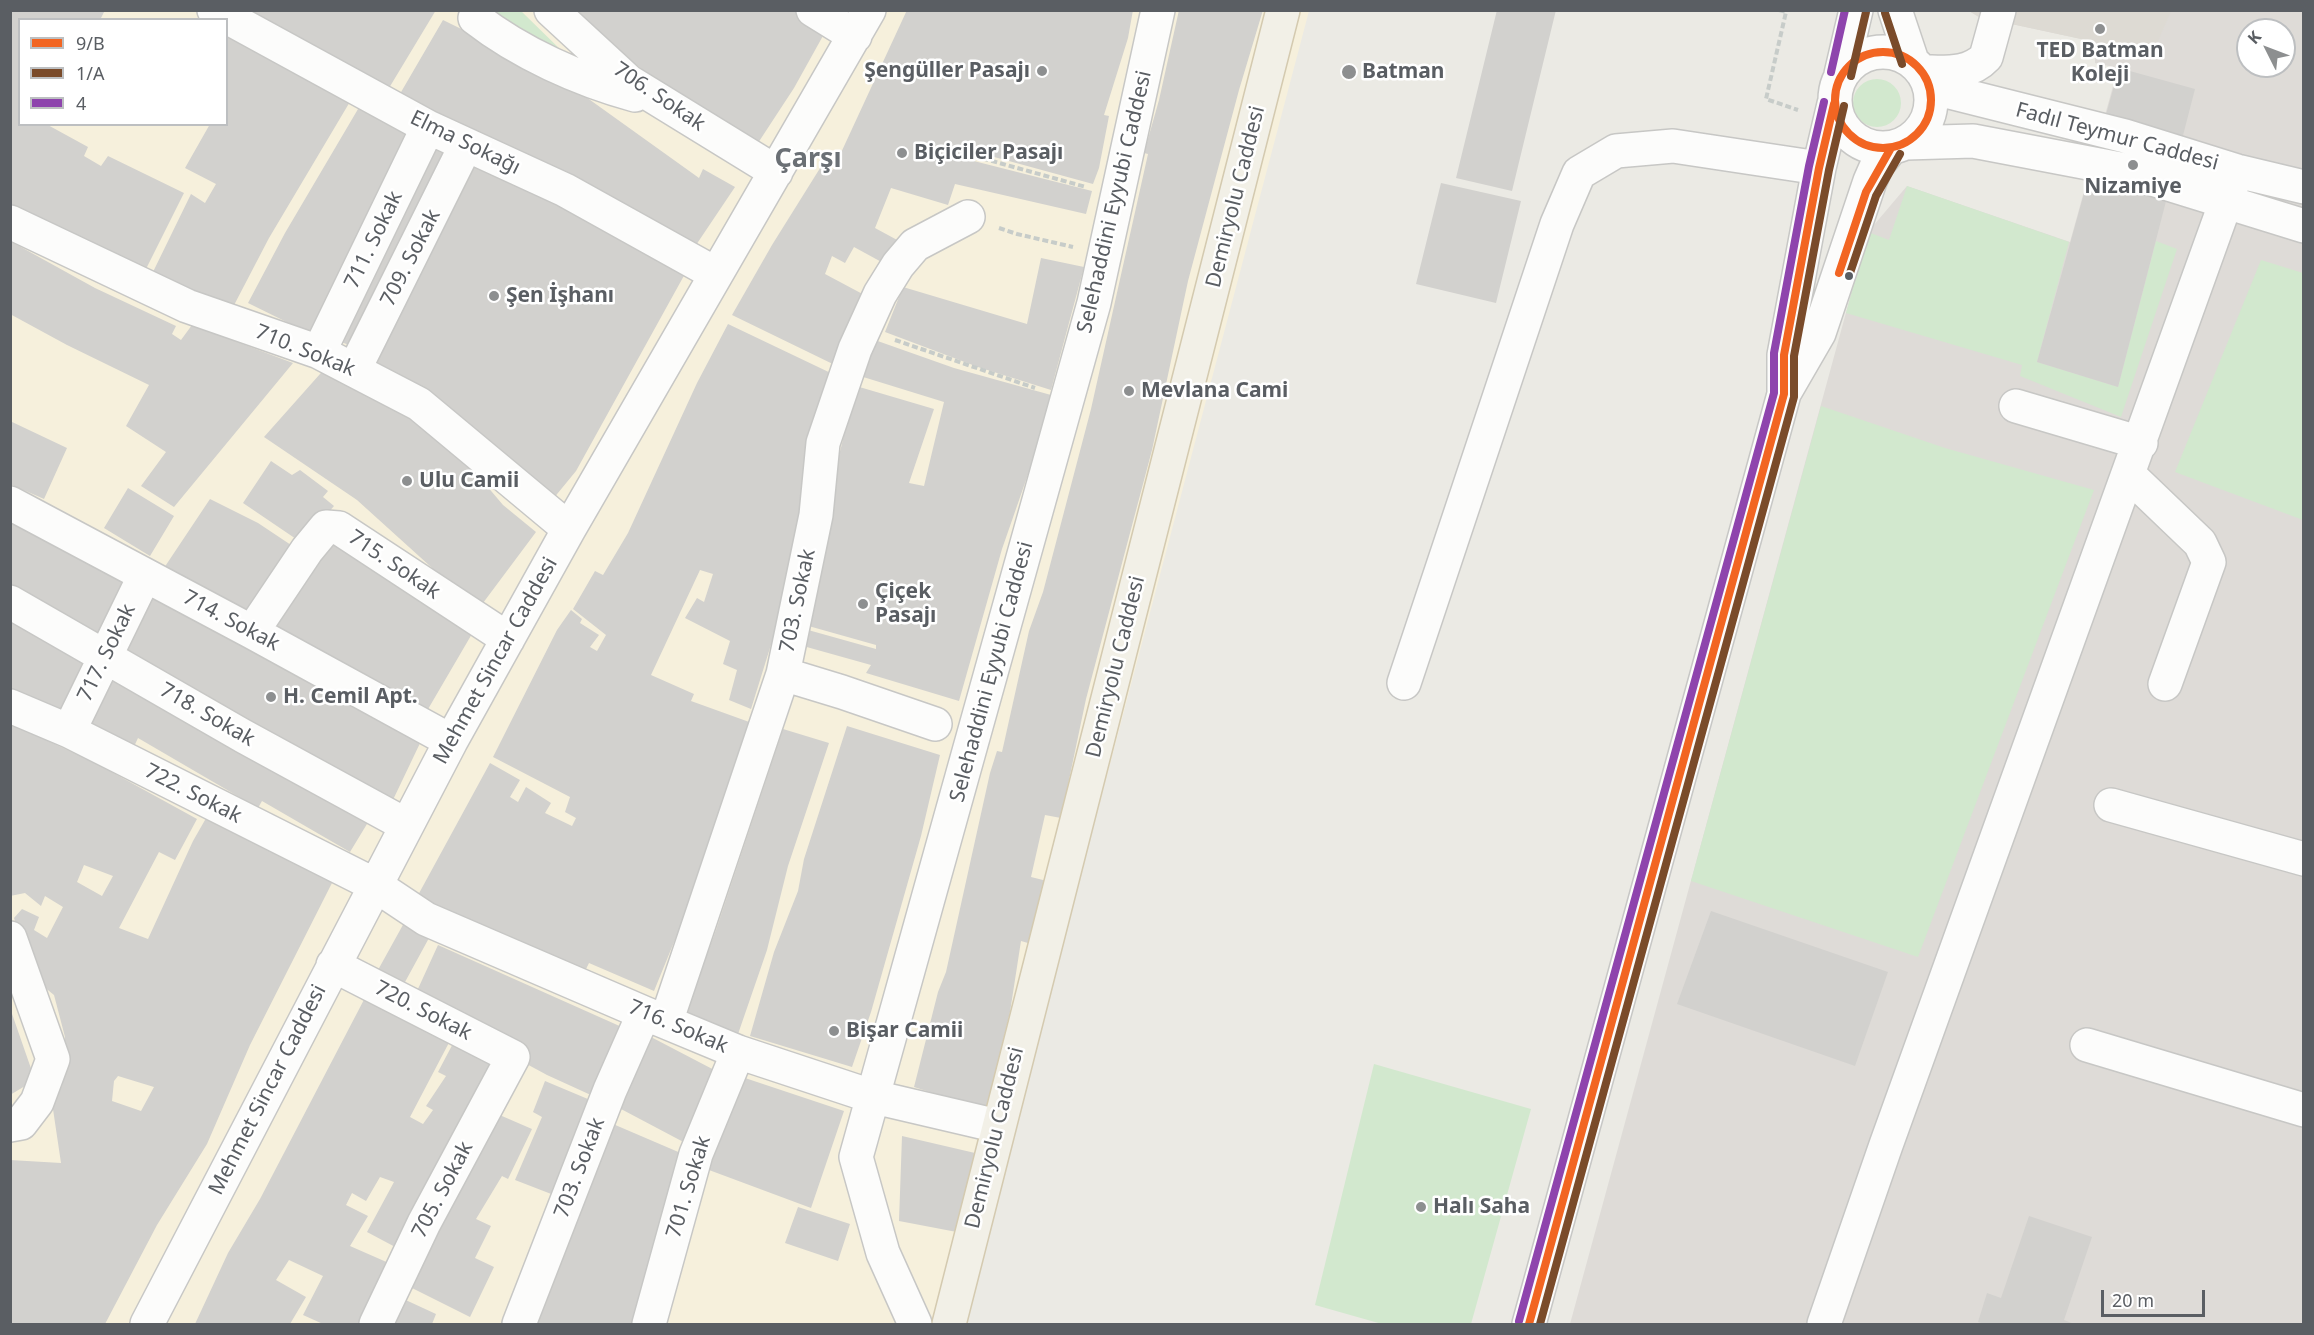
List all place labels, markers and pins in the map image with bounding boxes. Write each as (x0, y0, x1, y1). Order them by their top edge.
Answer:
marker: TED Batman Koleji (2093, 22, 2107, 36)
place label: TED Batman Koleji (2036, 38, 2164, 88)
place label: Şengüller Pasajı (864, 58, 1030, 84)
place label: Batman (1362, 59, 1444, 85)
marker: Batman (1340, 63, 1358, 81)
marker: Şengüller Pasajı (1035, 64, 1049, 78)
place label: Biçiciler Pasajı (914, 140, 1063, 166)
marker: Biçiciler Pasajı (895, 146, 909, 160)
marker: Nizamiye (2126, 158, 2140, 172)
place label: Nizamiye (2084, 174, 2182, 200)
unlabelled marker (1843, 270, 1855, 282)
place label: Şen İşhanı (506, 283, 614, 309)
marker: Şen İşhanı (487, 289, 501, 303)
place label: Mevlana Cami (1141, 378, 1288, 404)
marker: Mevlana Cami (1122, 384, 1136, 398)
place label: Ulu Camii (419, 468, 519, 494)
marker: Ulu Camii (400, 474, 414, 488)
place label: Çiçek Pasajı (875, 579, 936, 629)
marker: Çiçek Pasajı (856, 597, 870, 611)
place label: H. Cemil Apt. (283, 684, 418, 710)
marker: H. Cemil Apt. (264, 690, 278, 704)
place label: Bişar Camii (846, 1018, 963, 1044)
marker: Bişar Camii (827, 1024, 841, 1038)
place label: Halı Saha (1433, 1194, 1530, 1220)
marker: Halı Saha (1414, 1200, 1428, 1214)

